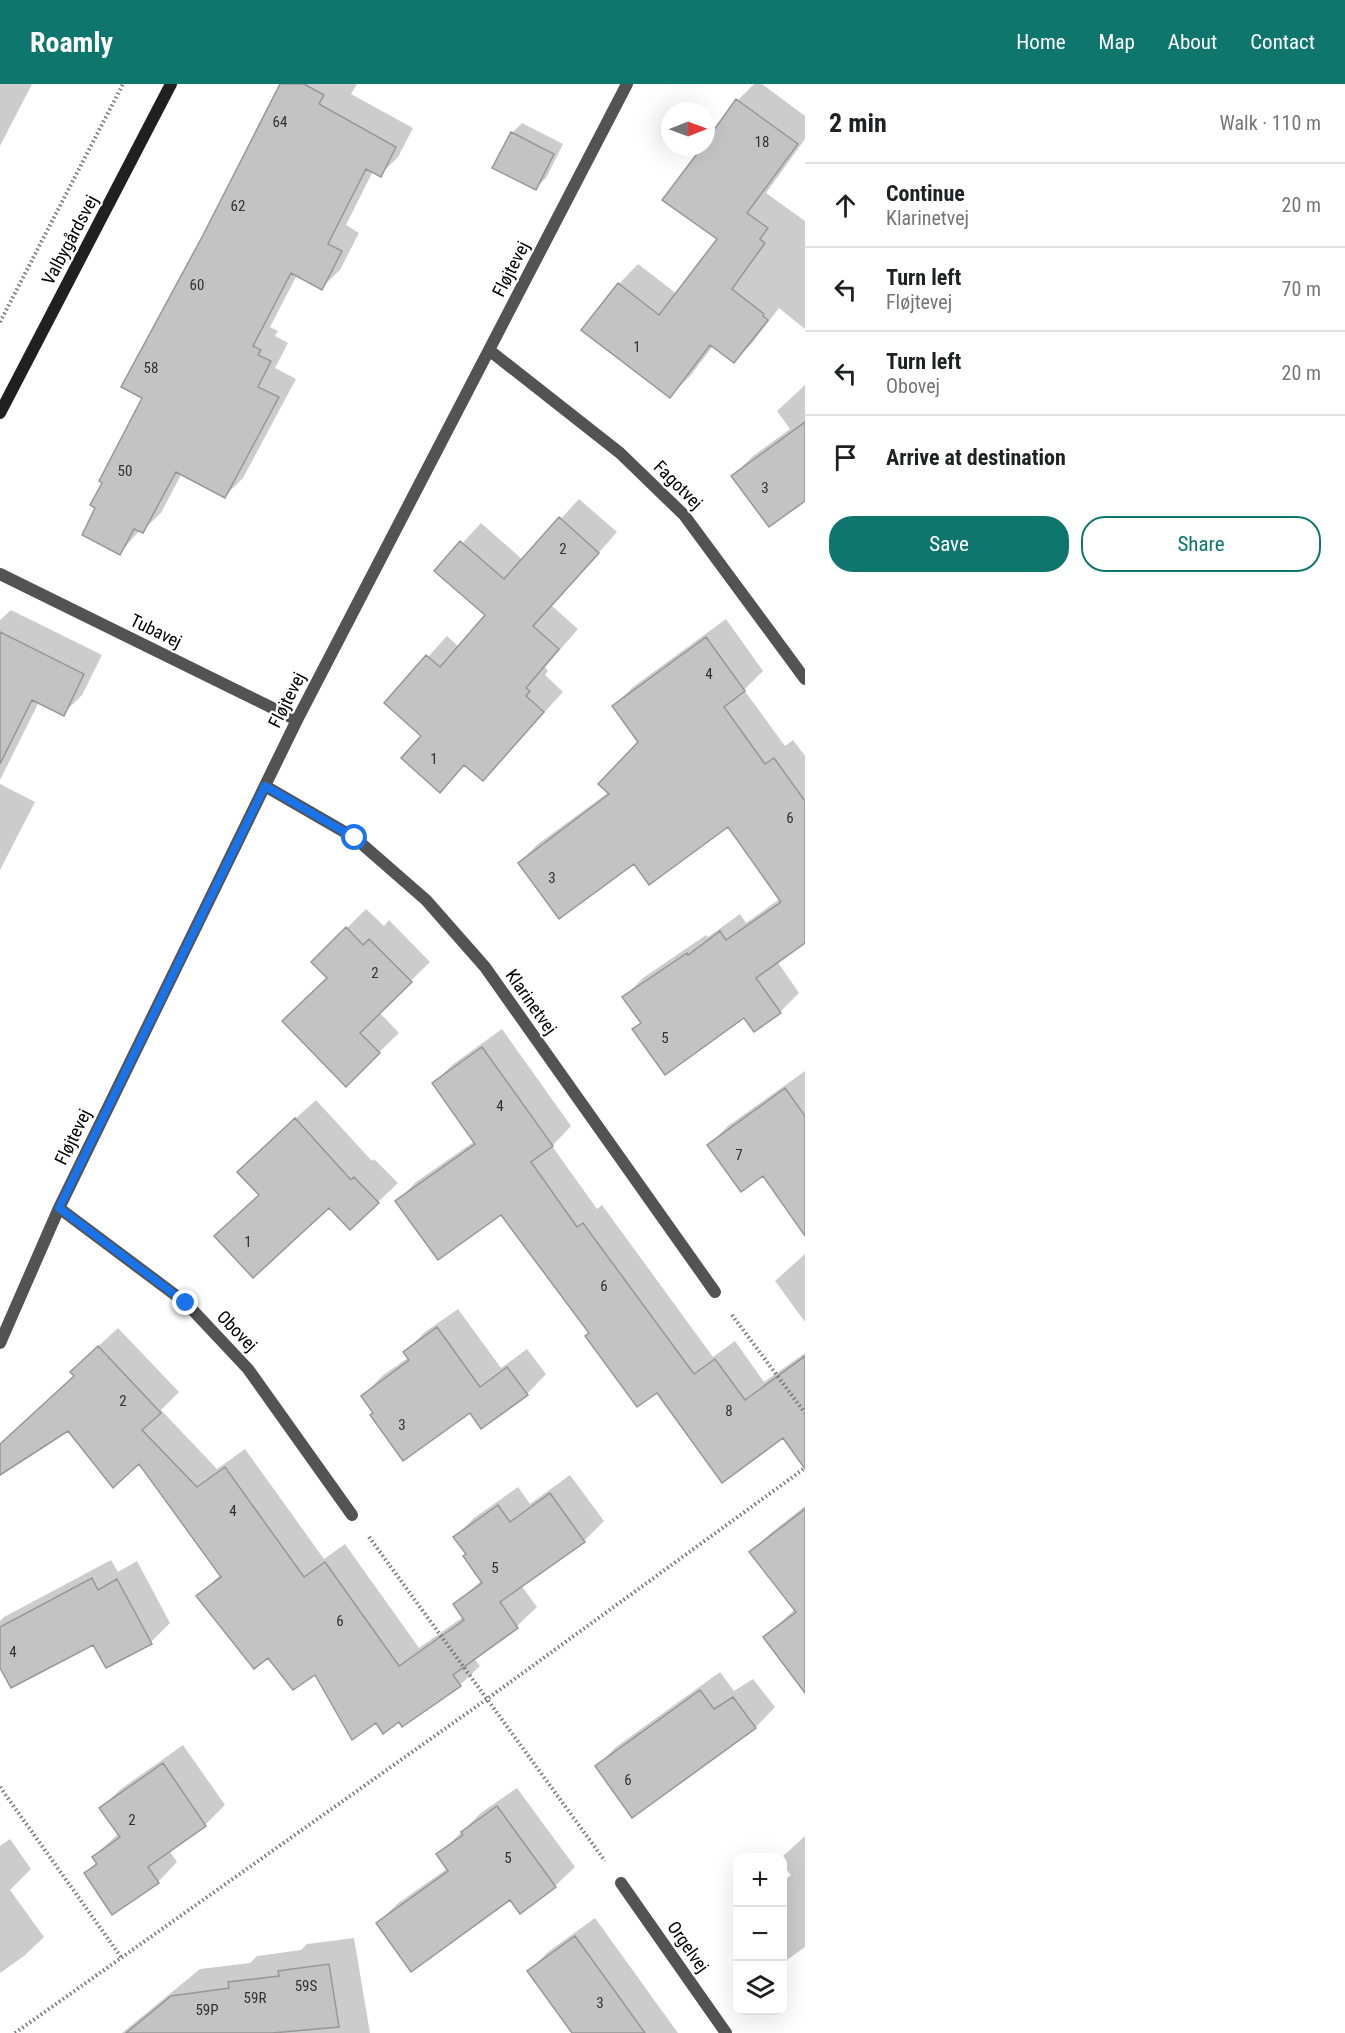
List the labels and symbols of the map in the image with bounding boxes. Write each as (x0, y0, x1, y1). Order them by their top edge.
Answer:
north arrow (661, 102, 715, 156)
house number: 64 (273, 113, 287, 131)
house number: 18 (755, 133, 769, 151)
street label: Valbygårdsvej (37, 191, 102, 288)
house number: 62 (231, 197, 245, 215)
street label: Fløjtevej (488, 237, 533, 300)
house number: 60 (190, 276, 204, 294)
house number: 1 (633, 338, 641, 356)
house number: 58 (144, 359, 158, 377)
street label: Fagotvej (650, 456, 707, 513)
house number: 50 (118, 462, 132, 480)
house number: 3 (761, 479, 769, 497)
house number: 2 (559, 540, 567, 558)
street label: Tubavej (127, 609, 185, 652)
house number: 4 (705, 665, 713, 683)
street label: Fløjtevej (264, 668, 309, 731)
house number: 1 (430, 750, 438, 768)
house number: 6 (786, 809, 794, 827)
route start (341, 824, 367, 850)
house number: 3 (548, 869, 556, 887)
house number: 2 (371, 964, 379, 982)
street label: Klarinetvej (501, 965, 561, 1038)
house number: 5 (661, 1029, 669, 1047)
house number: 4 (496, 1097, 504, 1115)
street label: Fløjtevej (50, 1105, 95, 1168)
house number: 7 (735, 1146, 743, 1164)
house number: 1 (244, 1233, 252, 1251)
house number: 6 (600, 1277, 608, 1295)
route end (172, 1289, 198, 1315)
street label: Obovej (213, 1306, 262, 1355)
house number: 2 (119, 1392, 127, 1410)
house number: 8 (725, 1402, 733, 1420)
house number: 3 (398, 1416, 406, 1434)
house number: 4 (229, 1502, 237, 1520)
house number: 5 (491, 1559, 499, 1577)
house number: 6 (336, 1612, 344, 1630)
house number: 4 (9, 1643, 17, 1661)
house number: 6 (624, 1771, 632, 1789)
house number: 2 (128, 1811, 136, 1829)
house number: 5 (504, 1849, 512, 1867)
street label: Orgelvej (663, 1917, 714, 1976)
house number: 59S (295, 1977, 318, 1995)
house number: 59R (244, 1989, 266, 2007)
house number: 3 (596, 1994, 604, 2012)
house number: 59P (195, 2001, 219, 2019)

